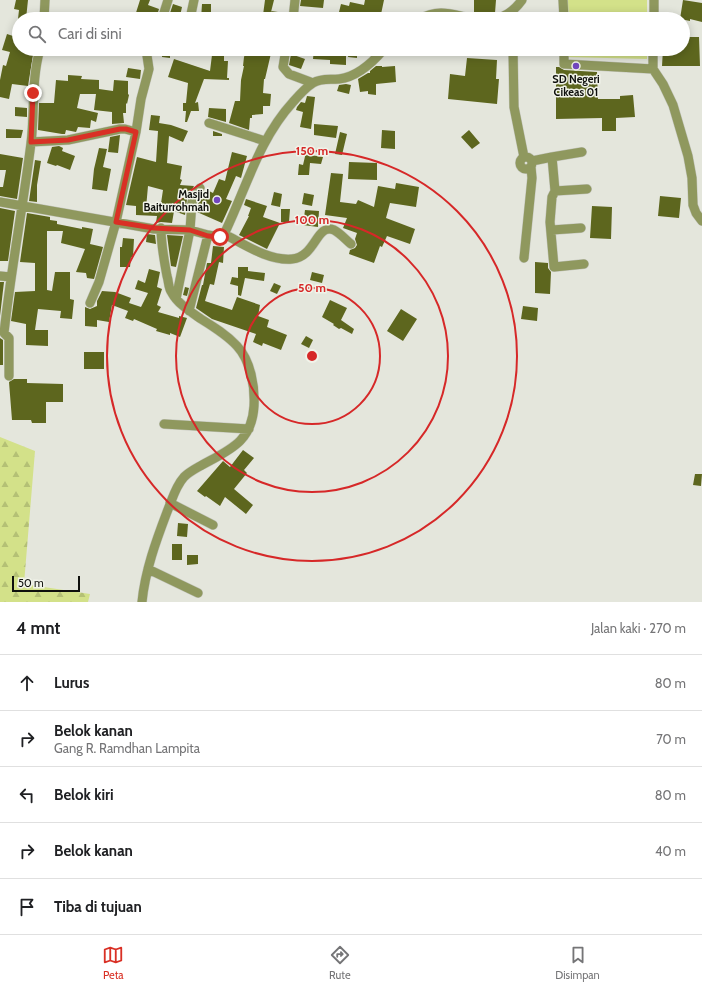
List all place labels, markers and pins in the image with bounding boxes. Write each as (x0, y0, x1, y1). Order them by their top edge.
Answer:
marker: SD Negeri Cikeas 01 (571, 61, 581, 71)
place label: SD Negeri Cikeas 01 (552, 72, 600, 99)
place label: Masjid Baiturrohmah (144, 187, 209, 214)
marker: Masjid Baiturrohmah (212, 195, 222, 205)
centre of rings (305, 349, 319, 363)

